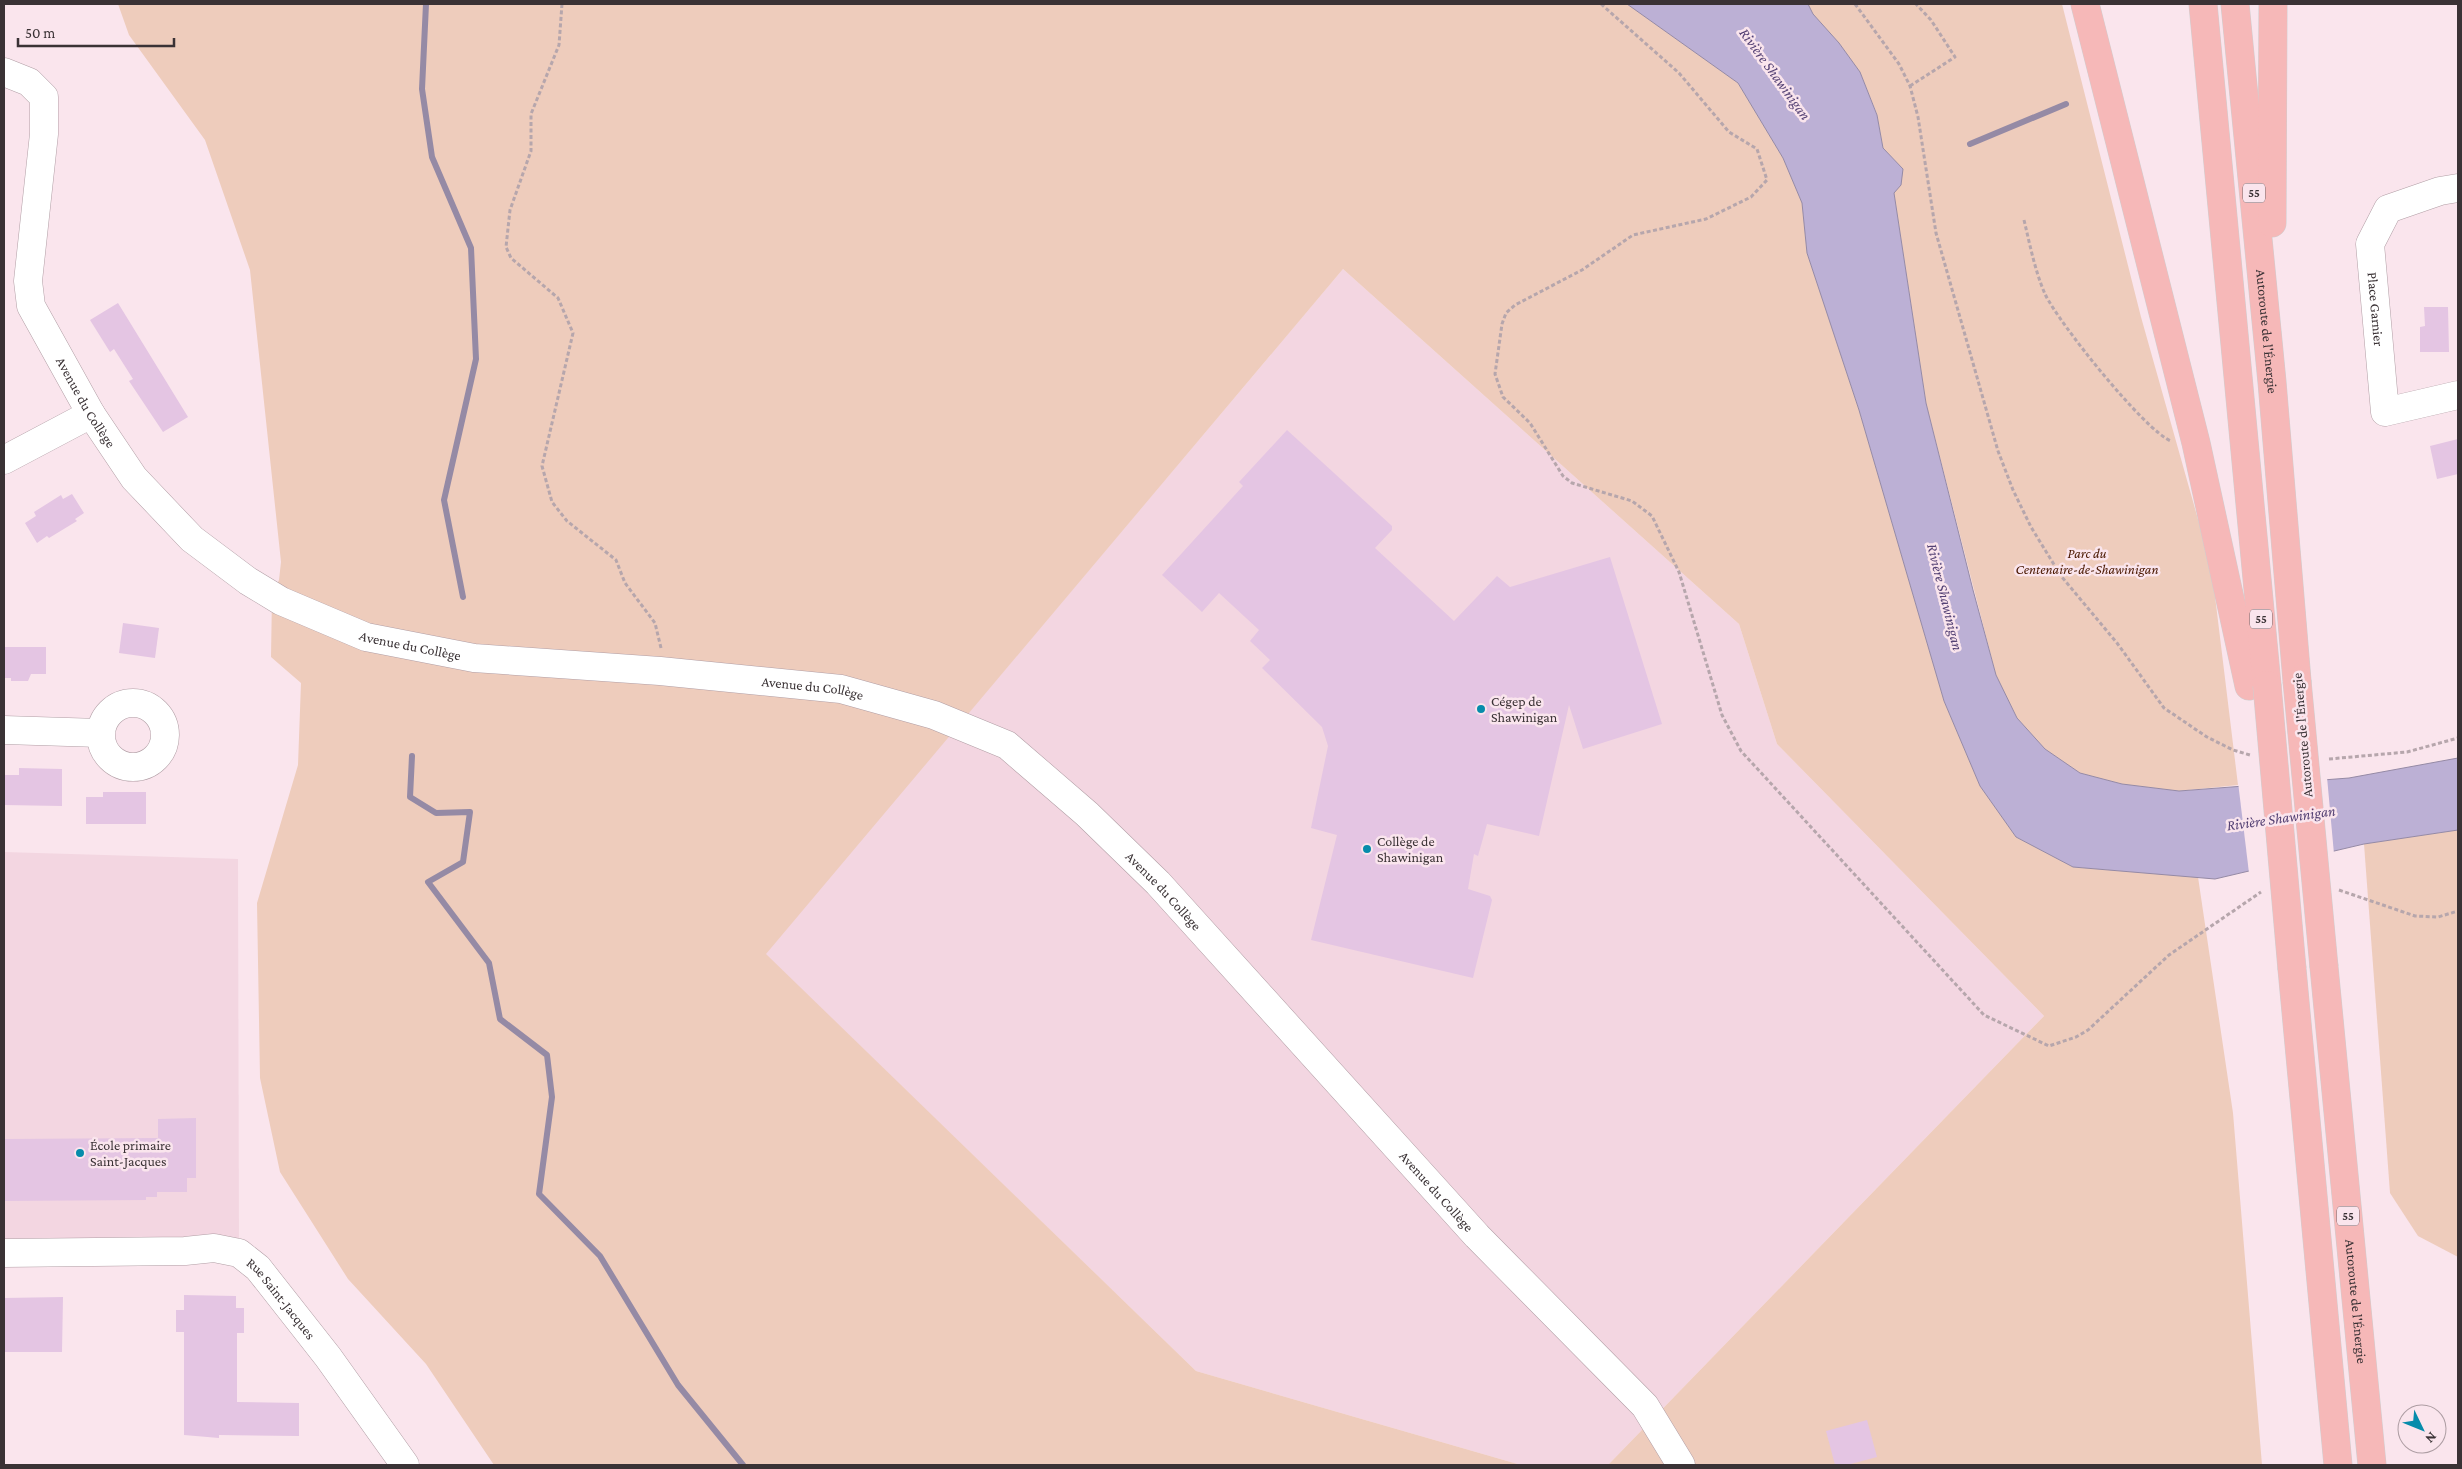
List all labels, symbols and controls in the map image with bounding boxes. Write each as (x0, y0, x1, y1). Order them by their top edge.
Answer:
scale bar (18, 15, 174, 47)
text: 50 m (25, 25, 55, 41)
water label: Rivière Shawinigan (1736, 25, 1814, 124)
road number: 55 (2243, 184, 2265, 202)
street label: Autoroute de l'Énergie (2253, 269, 2281, 394)
street label: Place Garnier (2365, 271, 2387, 347)
street label: Avenue du Collège (53, 354, 119, 451)
water label: Rivière Shawinigan (1923, 542, 1966, 653)
park label: Parc du Centenaire-de-Shawinigan (2015, 545, 2159, 577)
road number: 55 (2250, 610, 2272, 628)
street label: Avenue du Collège (357, 627, 462, 663)
street label: Autoroute de l'Énergie (2289, 672, 2315, 798)
street label: Avenue du Collège (761, 673, 865, 703)
place label: Cégep de Shawinigan (1491, 693, 1558, 725)
marker: Cégep de Shawinigan (1475, 703, 1487, 715)
water label: Rivière Shawinigan (2226, 802, 2337, 835)
place label: Collège de Shawinigan (1377, 833, 1444, 865)
marker: Collège de Shawinigan (1361, 843, 1373, 855)
street label: Avenue du Collège (1122, 848, 1205, 934)
place label: École primaire Saint-Jacques (90, 1137, 171, 1169)
marker: École primaire Saint-Jacques (74, 1147, 86, 1159)
street label: Avenue du Collège (1396, 1148, 1477, 1235)
road number: 55 (2337, 1206, 2359, 1226)
street label: Autoroute de l'Énergie (2342, 1239, 2370, 1364)
street label: Rue Saint-Jacques (244, 1254, 319, 1342)
north arrow (2397, 1404, 2447, 1454)
text: N (2422, 1429, 2441, 1447)

